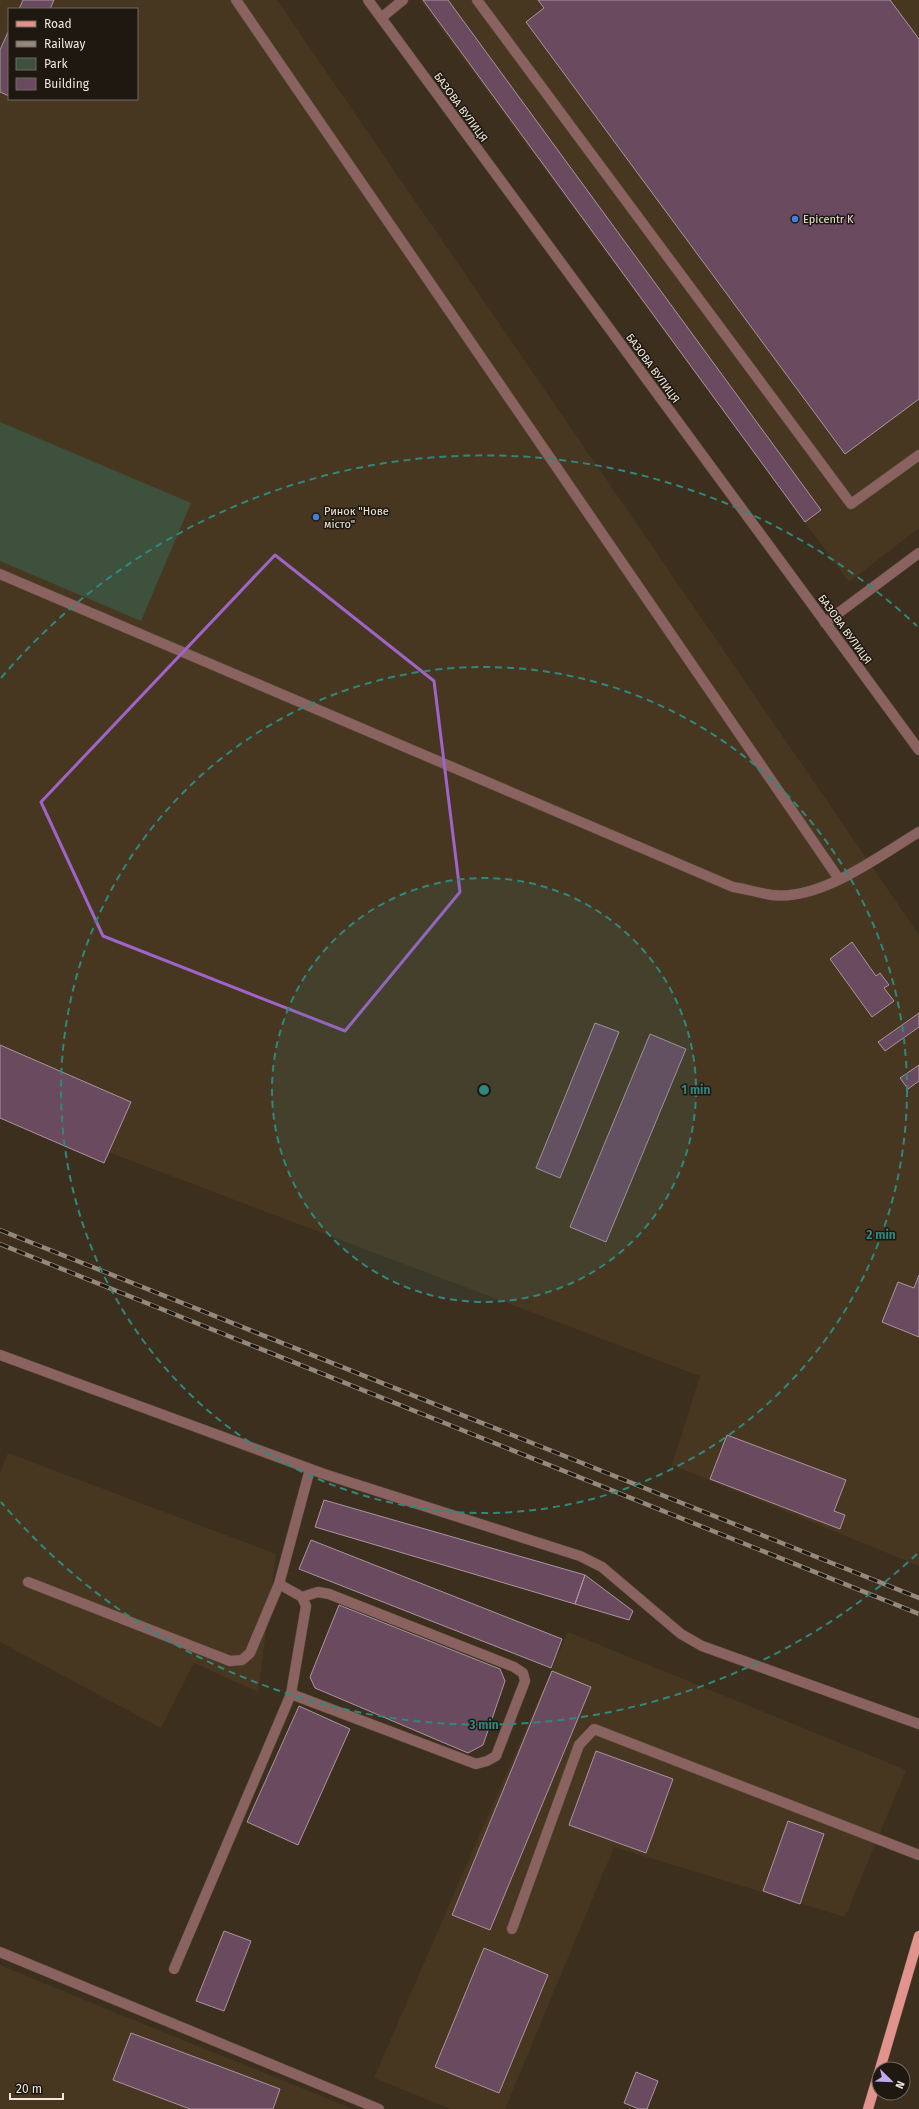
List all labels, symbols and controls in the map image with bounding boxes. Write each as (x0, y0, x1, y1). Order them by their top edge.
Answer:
legend (8, 8, 138, 100)
text: Road (44, 17, 72, 31)
text: Railway (44, 37, 85, 51)
text: Park (44, 57, 68, 71)
street label: БАЗОВА ВУЛИЦЯ (431, 70, 490, 145)
text: Building (44, 77, 90, 91)
place label: Epicentr K (803, 213, 854, 226)
marker: Epicentr K (790, 214, 800, 224)
street label: БАЗОВА ВУЛИЦЯ (623, 331, 682, 406)
place label: Ринок "Нове місто" (324, 505, 389, 531)
marker: Ринок "Нове місто" (311, 512, 321, 522)
street label: БАЗОВА ВУЛИЦЯ (815, 592, 874, 667)
centre of rings (477, 1083, 491, 1097)
text: 1 min (682, 1083, 710, 1097)
text: 2 min (866, 1228, 896, 1242)
text: 3 min (468, 1718, 499, 1732)
north arrow (871, 2061, 911, 2101)
scale bar (10, 2075, 63, 2101)
text: N (892, 2079, 907, 2091)
text: 20 m (16, 2082, 42, 2096)

